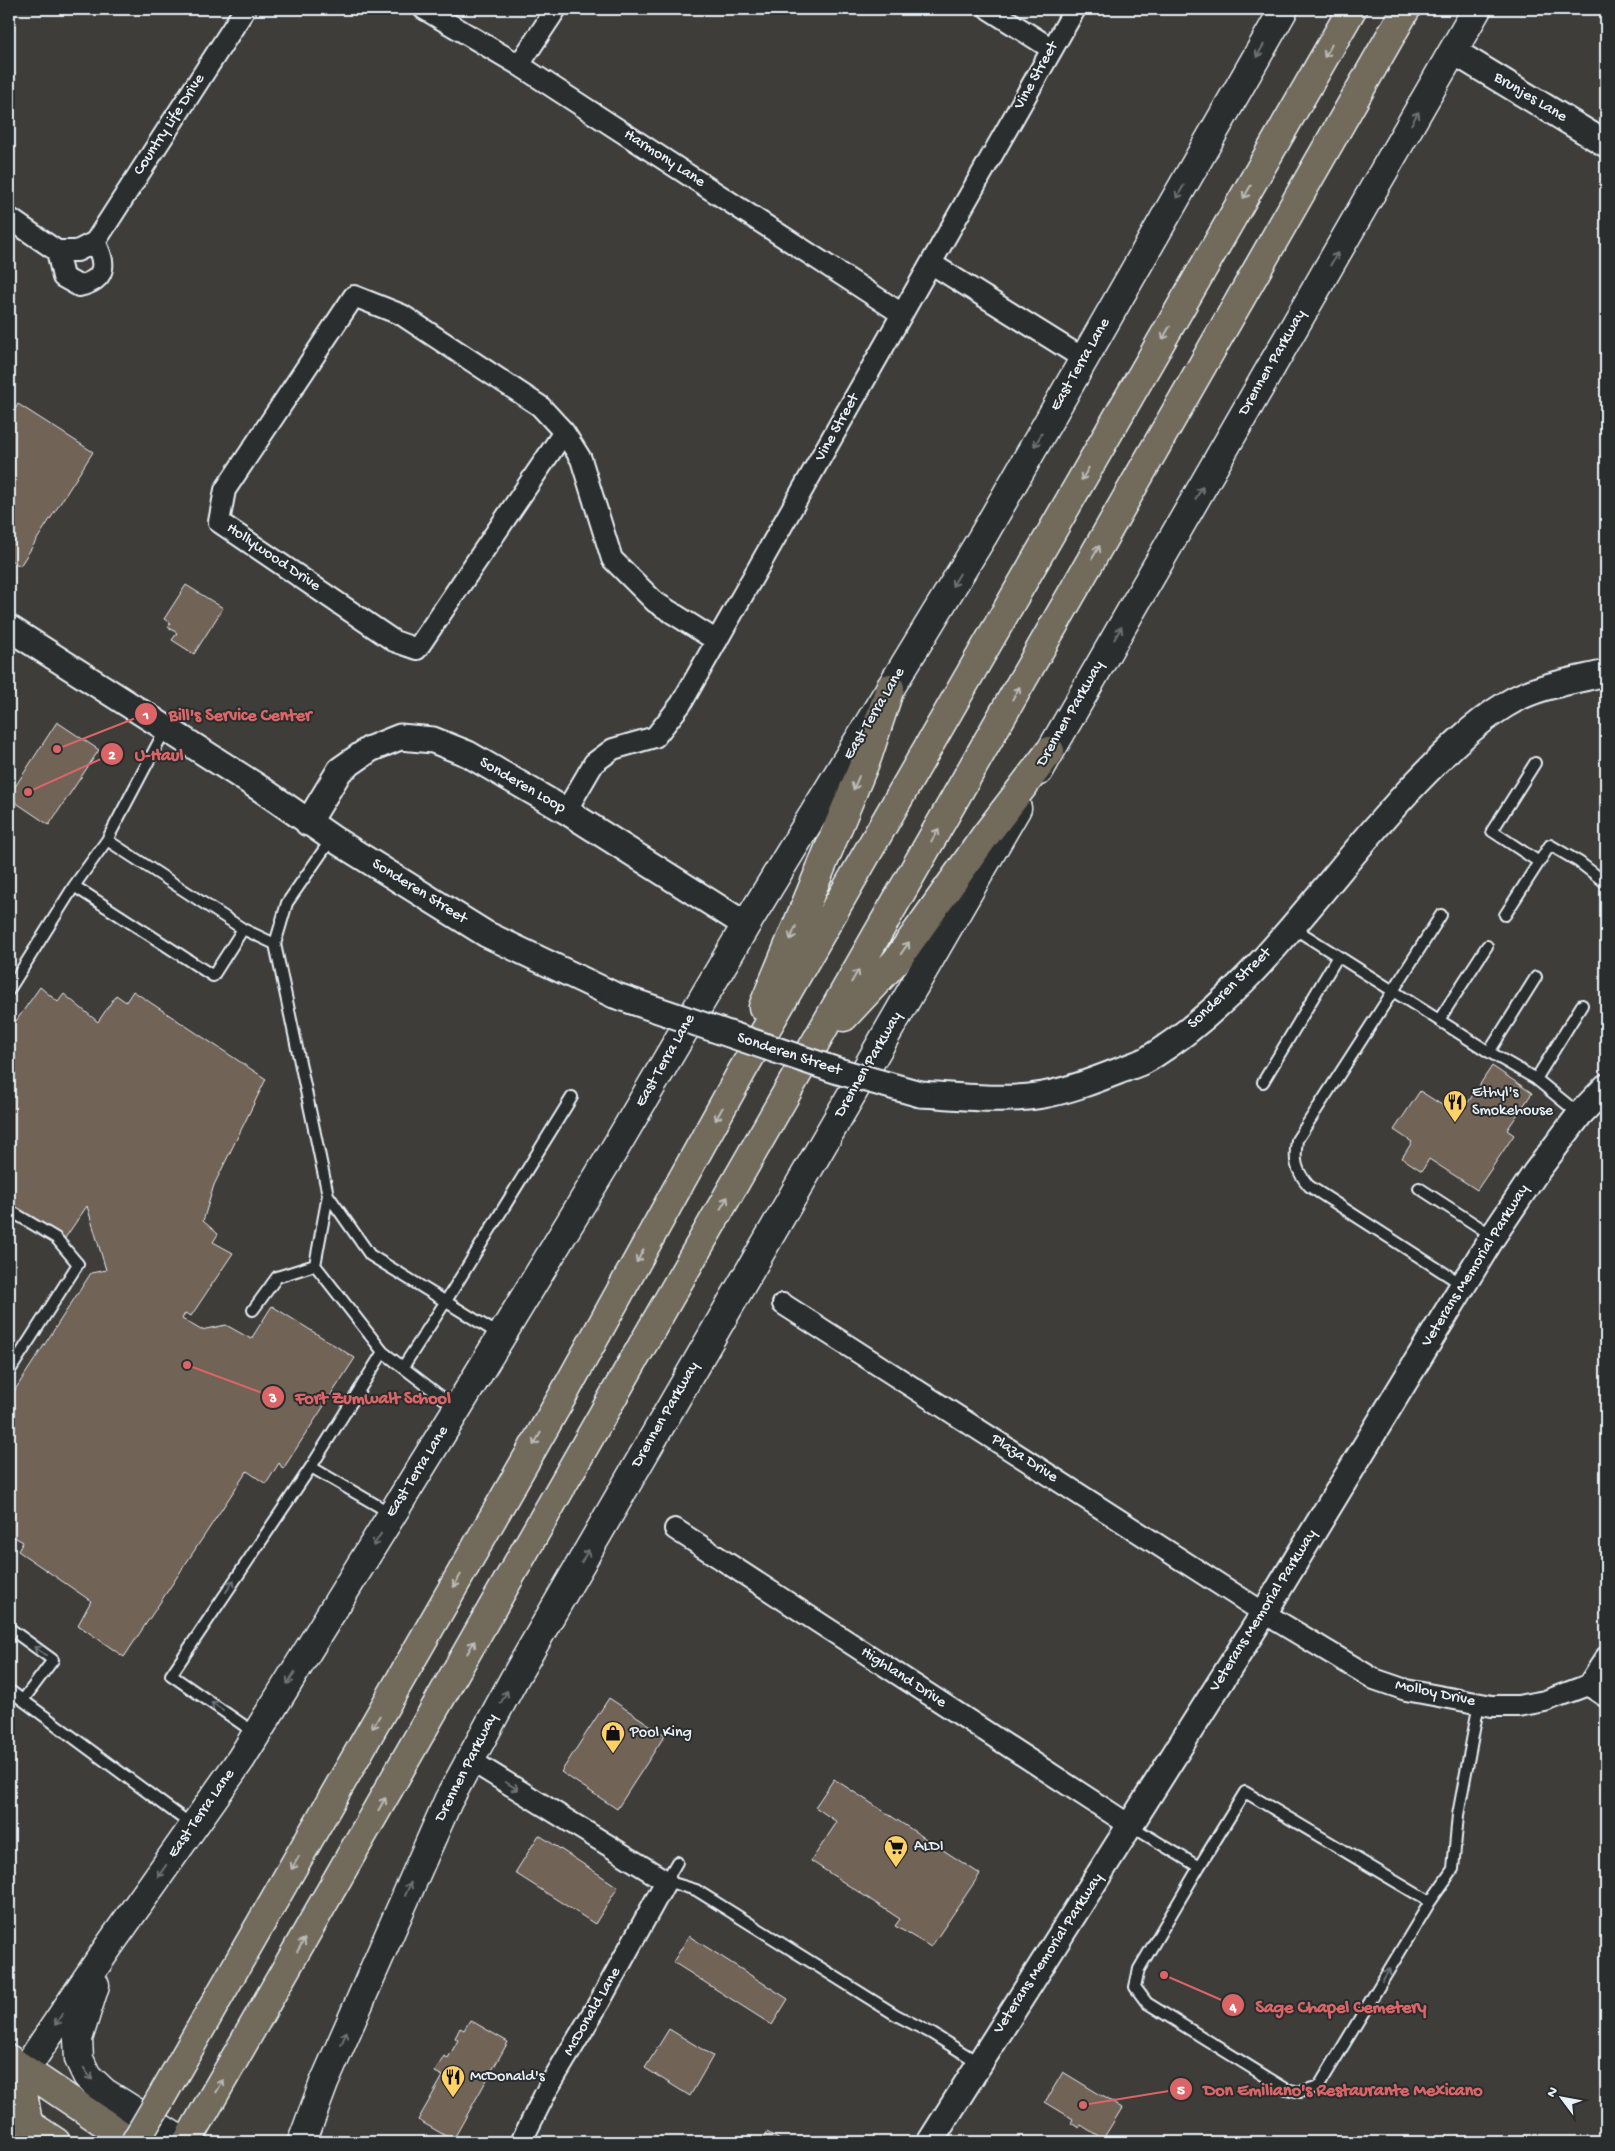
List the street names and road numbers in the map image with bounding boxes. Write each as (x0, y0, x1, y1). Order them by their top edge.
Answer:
street label: Vine Street (1010, 37, 1064, 114)
street label: Brunjes Lane (1489, 68, 1571, 128)
street label: Country Life Drive (130, 70, 210, 179)
street label: Harmony Lane (620, 126, 709, 193)
street label: Drennen Parkway (1235, 307, 1311, 420)
street label: East Terra Lane (1047, 315, 1116, 415)
street label: Vine Street (811, 389, 865, 466)
street label: Hollywood Drive (222, 520, 324, 597)
street label: Drennen Parkway (1033, 658, 1109, 771)
street label: East Terra Lane (840, 664, 910, 763)
street label: Sonderen Loop (475, 754, 569, 818)
street label: Sonderen Street (368, 855, 471, 930)
street label: Sonderen Street (1184, 943, 1277, 1034)
street label: Drennen Parkway (831, 1009, 907, 1122)
street label: East Terra Lane (632, 1011, 701, 1111)
street label: Sonderen Street (734, 1029, 845, 1081)
street label: Veterans Memorial Parkway (1418, 1181, 1534, 1352)
street label: Drennen Parkway (628, 1359, 704, 1472)
street label: East Terra Lane (382, 1422, 454, 1521)
street label: Plaza Drive (986, 1430, 1062, 1488)
street label: Veterans Memorial Parkway (1206, 1526, 1322, 1697)
street label: Highland Drive (857, 1643, 950, 1713)
street label: Molloy Drive (1393, 1676, 1477, 1712)
street label: Drennen Parkway (431, 1711, 503, 1826)
street label: East Terra Lane (164, 1765, 240, 1862)
street label: Veterans Memorial Parkway (989, 1870, 1108, 2039)
street label: McDonald Lane (560, 1964, 626, 2060)

